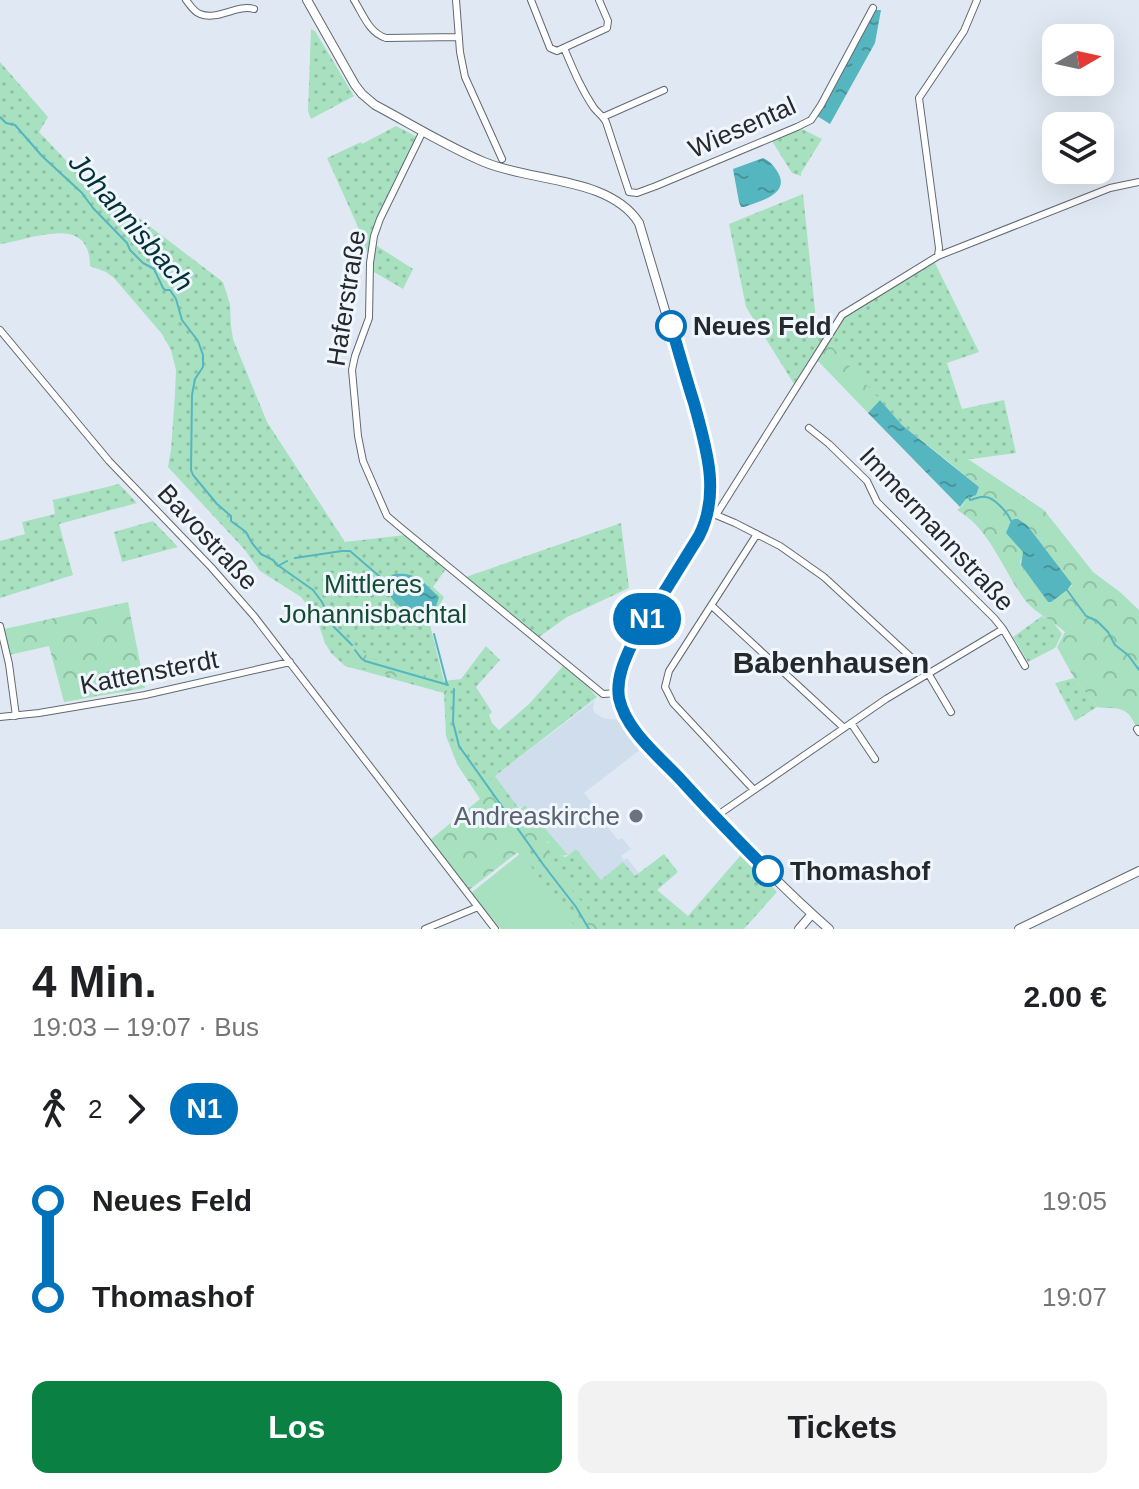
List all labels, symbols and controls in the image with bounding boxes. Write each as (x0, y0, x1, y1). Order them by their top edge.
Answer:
north arrow (1042, 24, 1114, 96)
map controls (1042, 24, 1114, 184)
street label: Wiesental (684, 90, 800, 164)
button: layers (1042, 112, 1114, 184)
water label: Johannisbach (62, 146, 199, 297)
street label: Haferstraße (320, 228, 372, 368)
marker: Neues Feld (656, 311, 686, 341)
place label: Neues Feld (693, 311, 832, 341)
street label: Immermannstraße (854, 441, 1020, 617)
street label: Bavostraße (152, 478, 264, 596)
park label: Mittleres Johannisbachtal (279, 569, 467, 629)
line badge: N1 (611, 593, 683, 645)
text: N1 (629, 603, 665, 634)
street label: Kattensterdt (77, 644, 221, 700)
district label: Babenhausen (733, 646, 929, 679)
place label: Andreaskirche (454, 801, 620, 831)
marker: Andreaskirche (627, 807, 645, 825)
marker: Thomashof (753, 856, 783, 886)
place label: Thomashof (790, 856, 930, 886)
text: 4 Min. (32, 957, 157, 1006)
text: 2.00 € (1024, 980, 1107, 1013)
text: 19:03 – 19:07 · Bus (32, 1012, 259, 1042)
icon: walk (32, 1087, 76, 1131)
icon: forward (114, 1087, 158, 1131)
text: N1 (186, 1093, 222, 1124)
text: 2 (88, 1094, 102, 1124)
text: Neues Feld (92, 1184, 252, 1217)
text: 19:05 (1042, 1186, 1107, 1216)
text: Thomashof (92, 1280, 254, 1313)
text: 19:07 (1042, 1282, 1107, 1312)
button: Los (32, 1381, 562, 1473)
button: Tickets (578, 1381, 1107, 1473)

